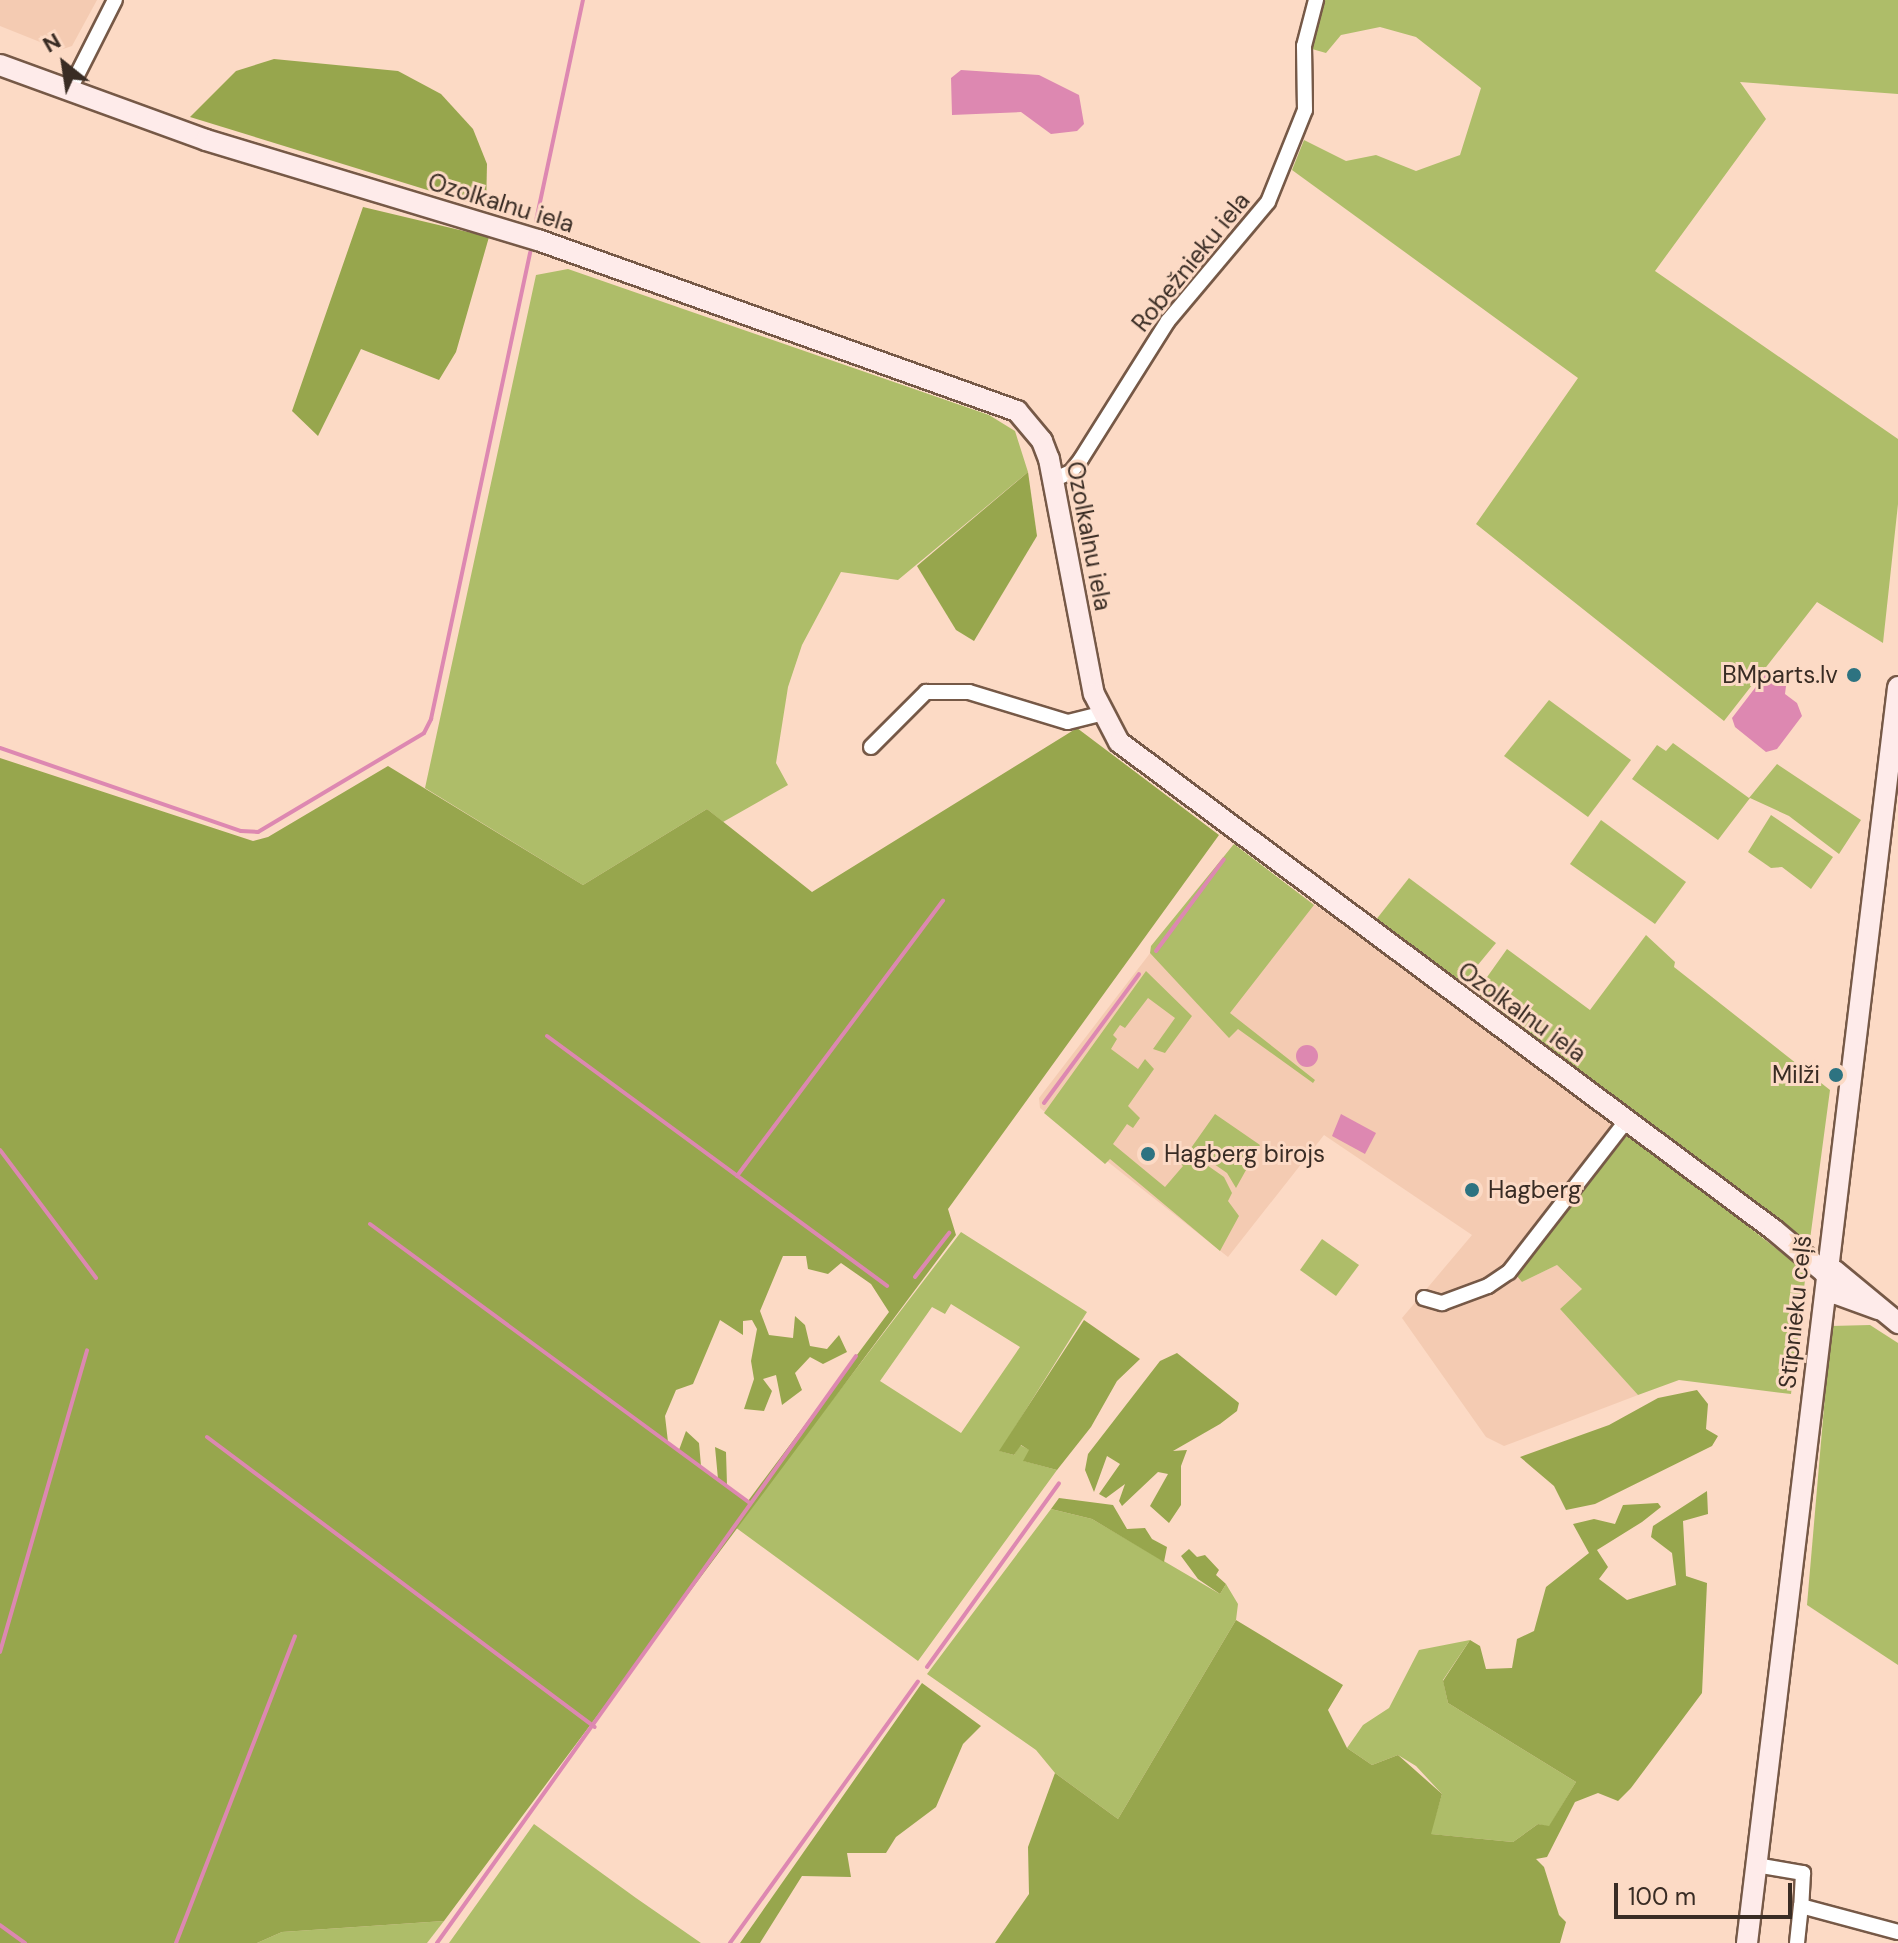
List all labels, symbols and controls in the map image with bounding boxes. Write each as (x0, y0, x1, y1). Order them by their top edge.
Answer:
north arrow (24, 24, 104, 104)
text: N (38, 26, 66, 59)
street label: Ozolkalnu iela (424, 167, 578, 239)
street label: Robežnieku iela (1126, 187, 1256, 337)
street label: Ozolkalnu iela (1060, 459, 1118, 613)
place label: BMparts.lv (1722, 661, 1838, 689)
marker: BMparts.lv (1845, 666, 1863, 684)
street label: Ozolkalnu iela (1452, 956, 1592, 1068)
place label: Milži (1772, 1061, 1820, 1089)
marker: Milži (1827, 1066, 1845, 1084)
place label: Hagberg birojs (1164, 1140, 1325, 1168)
marker: Hagberg birojs (1139, 1145, 1157, 1163)
place label: Hagberg (1488, 1176, 1581, 1204)
marker: Hagberg (1463, 1181, 1481, 1199)
street label: Stīpnieku ceļš (1773, 1234, 1817, 1390)
scale bar (1618, 1867, 1796, 1917)
text: 100 m (1628, 1881, 1696, 1912)

